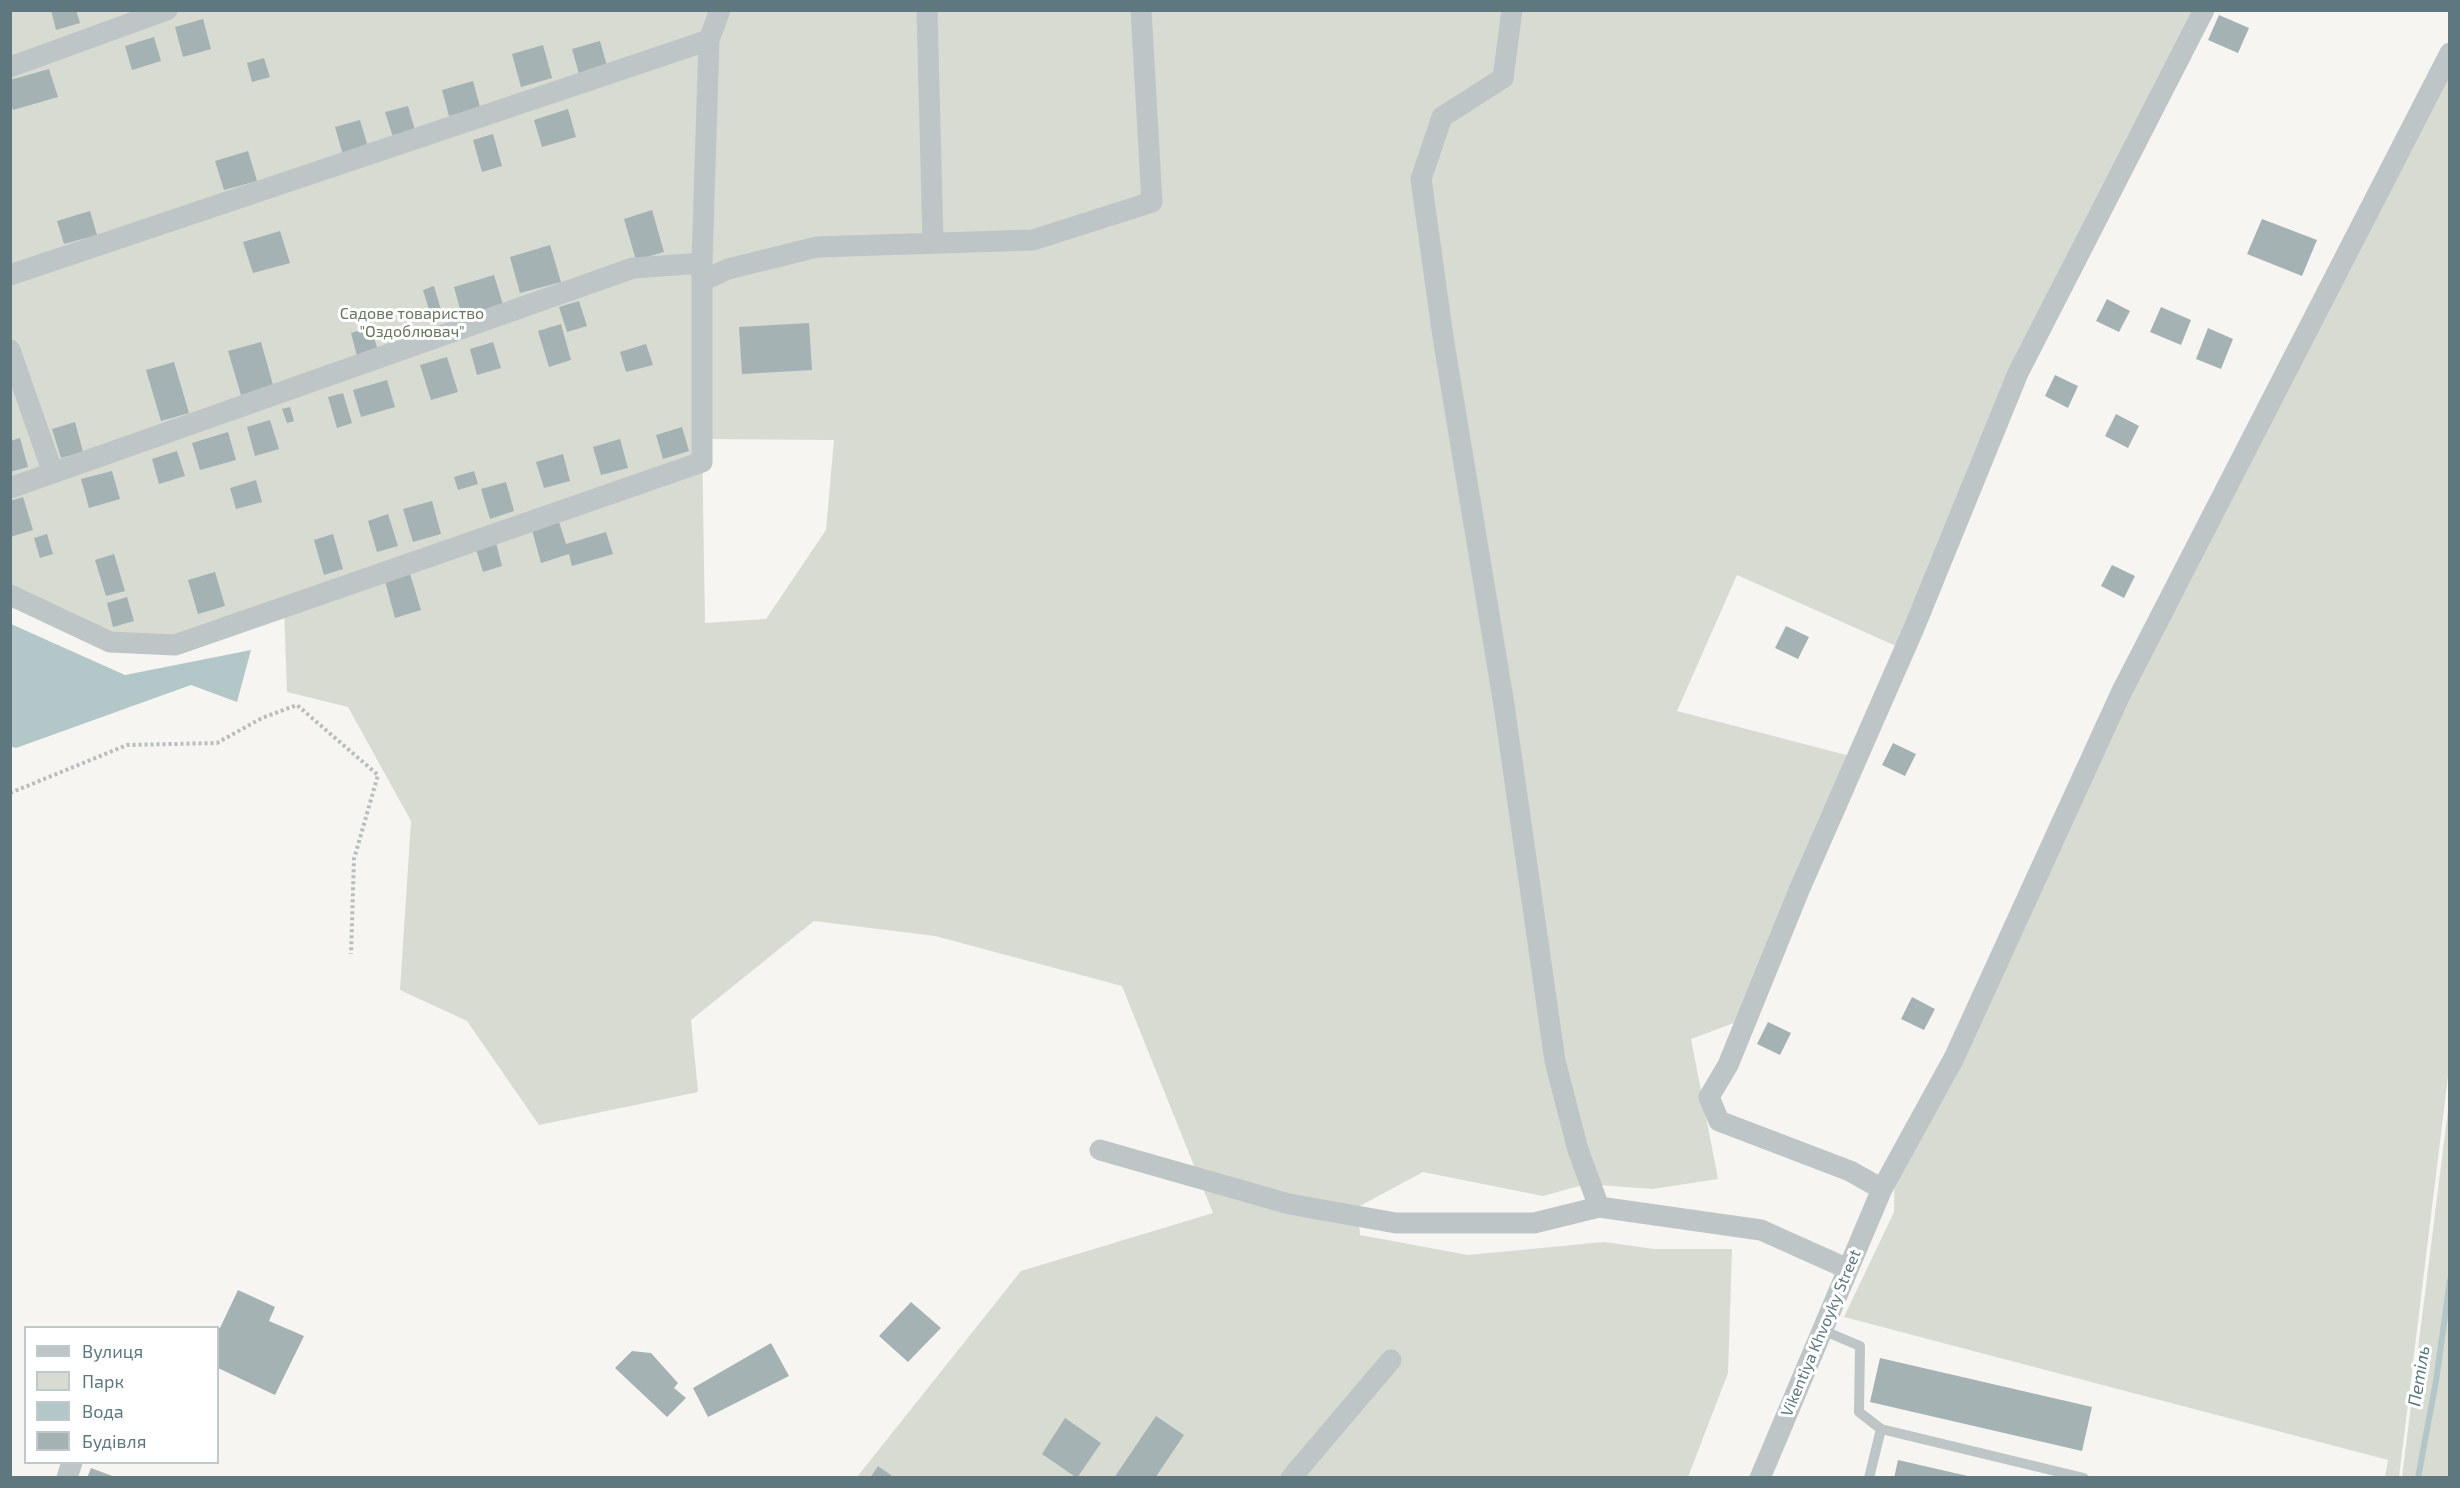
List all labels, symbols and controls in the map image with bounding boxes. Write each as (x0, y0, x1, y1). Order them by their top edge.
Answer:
park label: Садове товариство "Оздоблювач" (340, 304, 484, 342)
street label: Vikentiya Khvoyky Street (1777, 1247, 1865, 1419)
legend (24, 1326, 219, 1464)
text: Вулиця (82, 1340, 143, 1362)
water label: Петіль (2404, 1344, 2434, 1408)
text: Парк (82, 1370, 124, 1392)
text: Вода (82, 1400, 124, 1422)
text: Будівля (82, 1430, 146, 1452)

